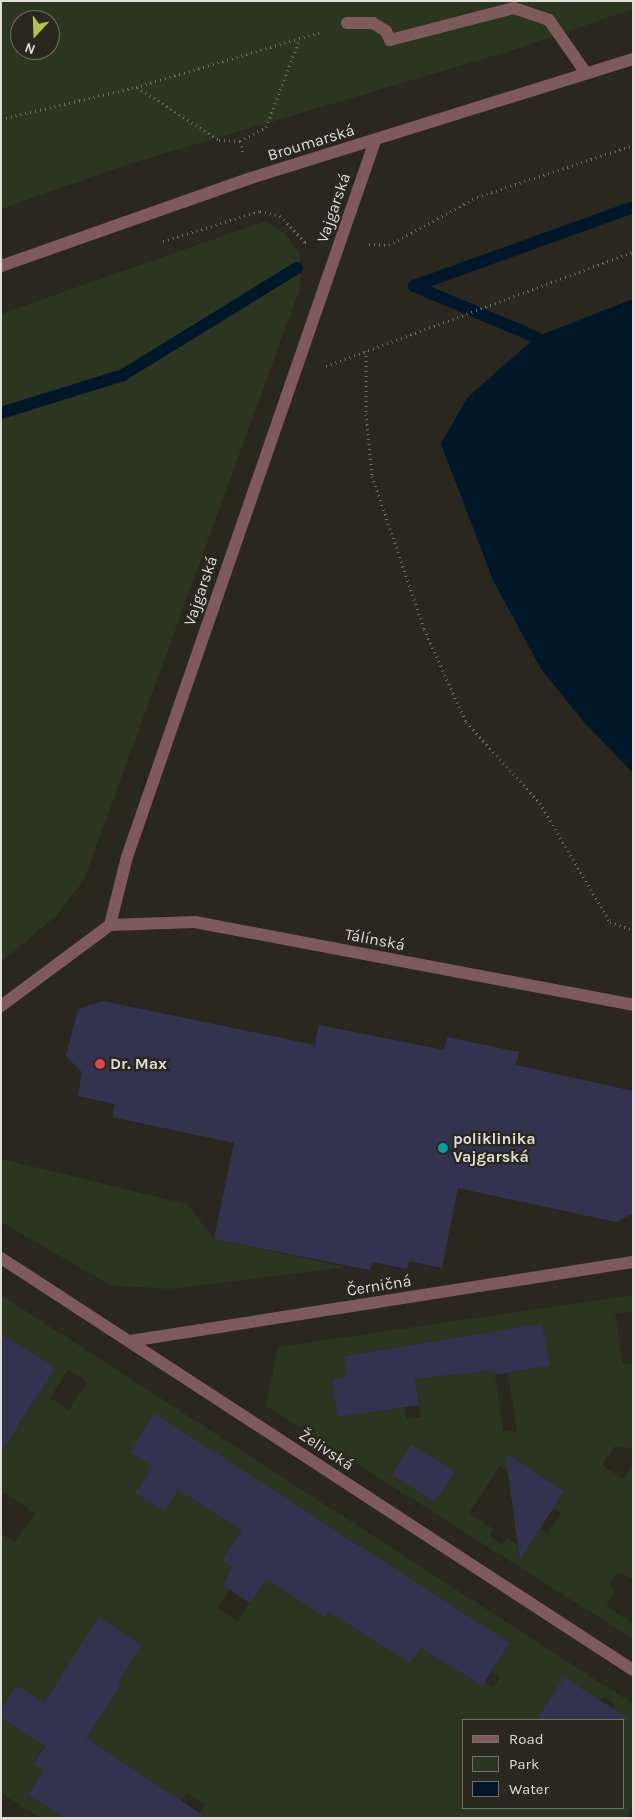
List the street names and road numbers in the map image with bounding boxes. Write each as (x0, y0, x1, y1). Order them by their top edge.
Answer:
street label: Broumarská (265, 121, 357, 165)
street label: Vajgarská (313, 171, 355, 245)
street label: Vajgarská (180, 554, 222, 628)
street label: Tálínská (343, 925, 407, 955)
street label: Černičná (345, 1271, 413, 1301)
street label: Želivská (295, 1425, 357, 1475)

